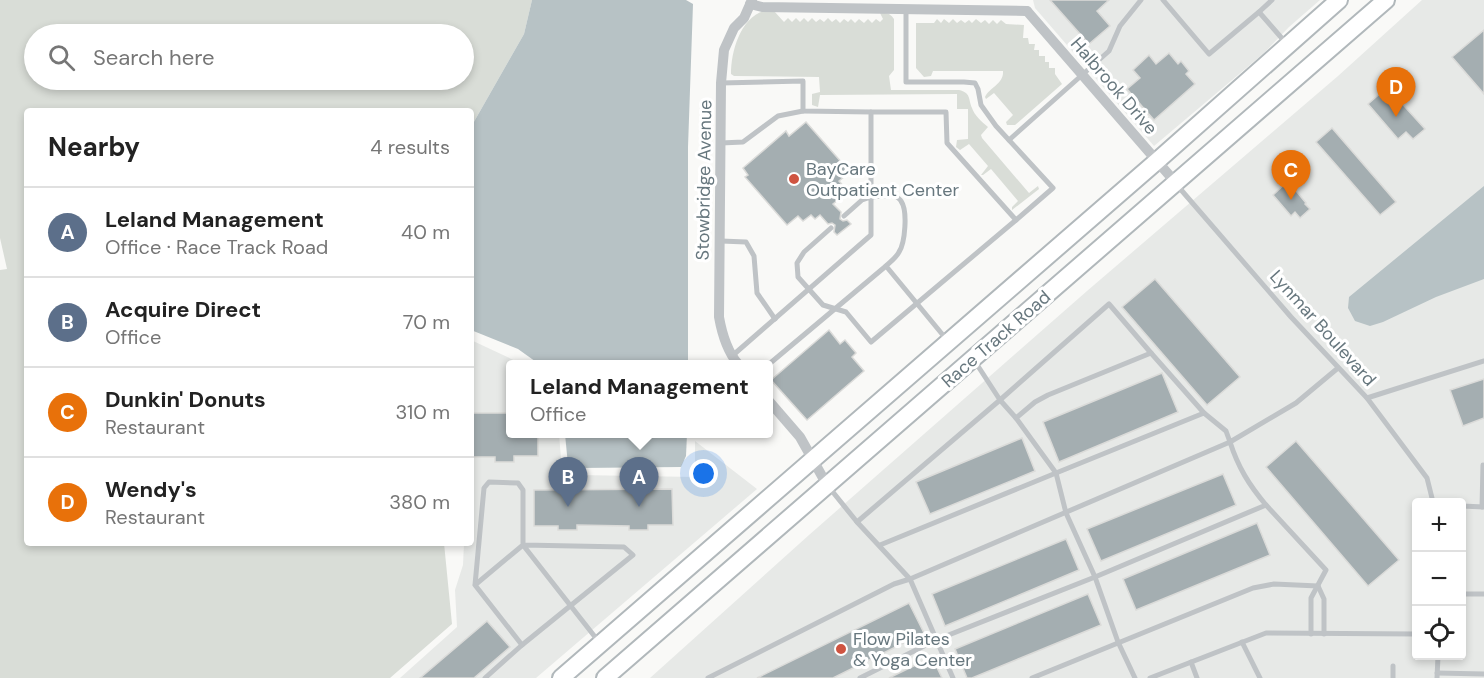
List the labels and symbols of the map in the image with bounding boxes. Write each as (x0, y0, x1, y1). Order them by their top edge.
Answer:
street label: Halbrook Drive (1065, 32, 1163, 140)
pin: D (1376, 68, 1416, 117)
street label: Stowbridge Avenue (691, 99, 717, 261)
pin: C (1272, 150, 1310, 200)
place label: BayCare Outpatient Center (806, 157, 959, 202)
marker: BayCare Outpatient Center (787, 172, 801, 186)
street label: Lynmar Boulevard (1265, 265, 1381, 391)
street label: Race Track Road (936, 285, 1056, 393)
pin: B (548, 458, 588, 507)
pin: A (620, 458, 658, 507)
your location (689, 459, 718, 488)
place label: Flow Pilates & Yoga Center (853, 627, 972, 672)
marker: Flow Pilates & Yoga Center (834, 642, 848, 656)

